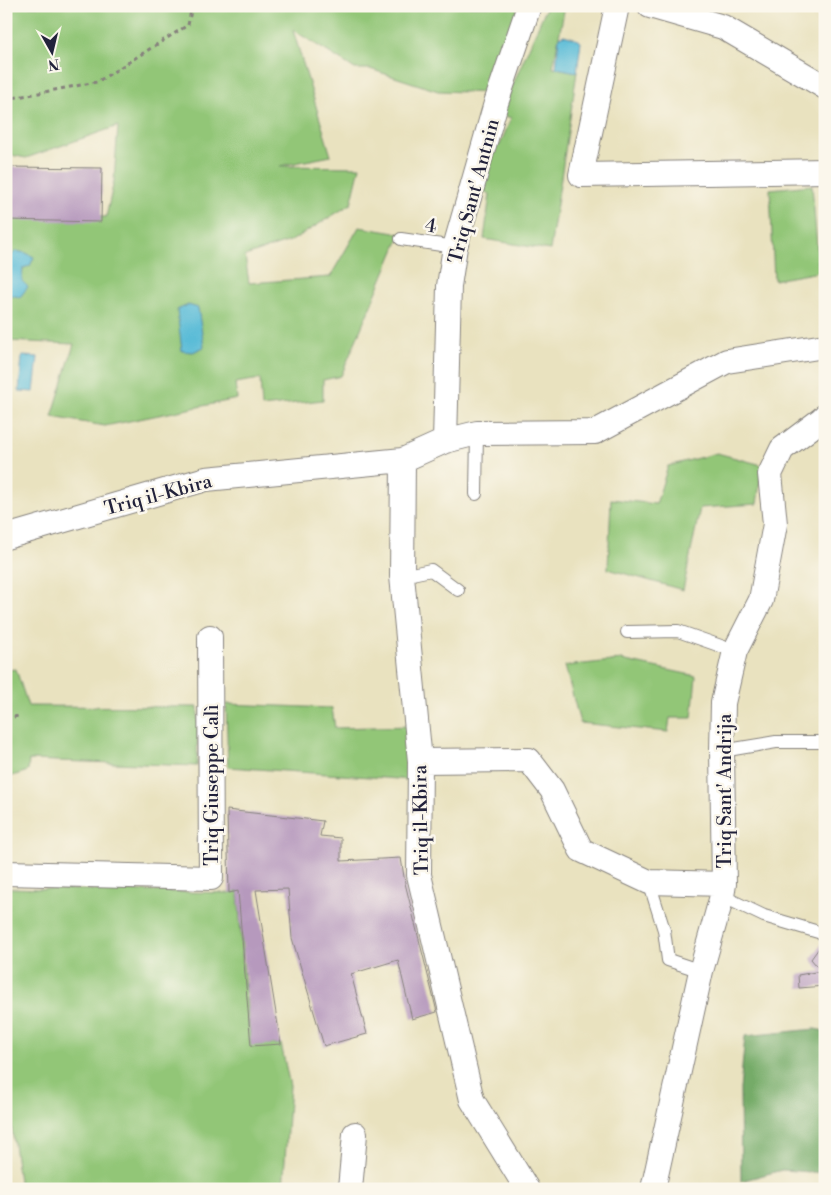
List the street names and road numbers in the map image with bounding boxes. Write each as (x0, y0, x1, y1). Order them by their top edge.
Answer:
street label: Triq Sant' Antnin (443, 116, 505, 266)
street label: 4 (423, 213, 438, 239)
street label: Triq il-Kbira (102, 469, 215, 521)
street label: Triq Giuseppe Calì (200, 704, 224, 866)
street label: Triq Sant' Andrija (713, 713, 737, 868)
street label: Triq il-Kbira (408, 764, 434, 875)

